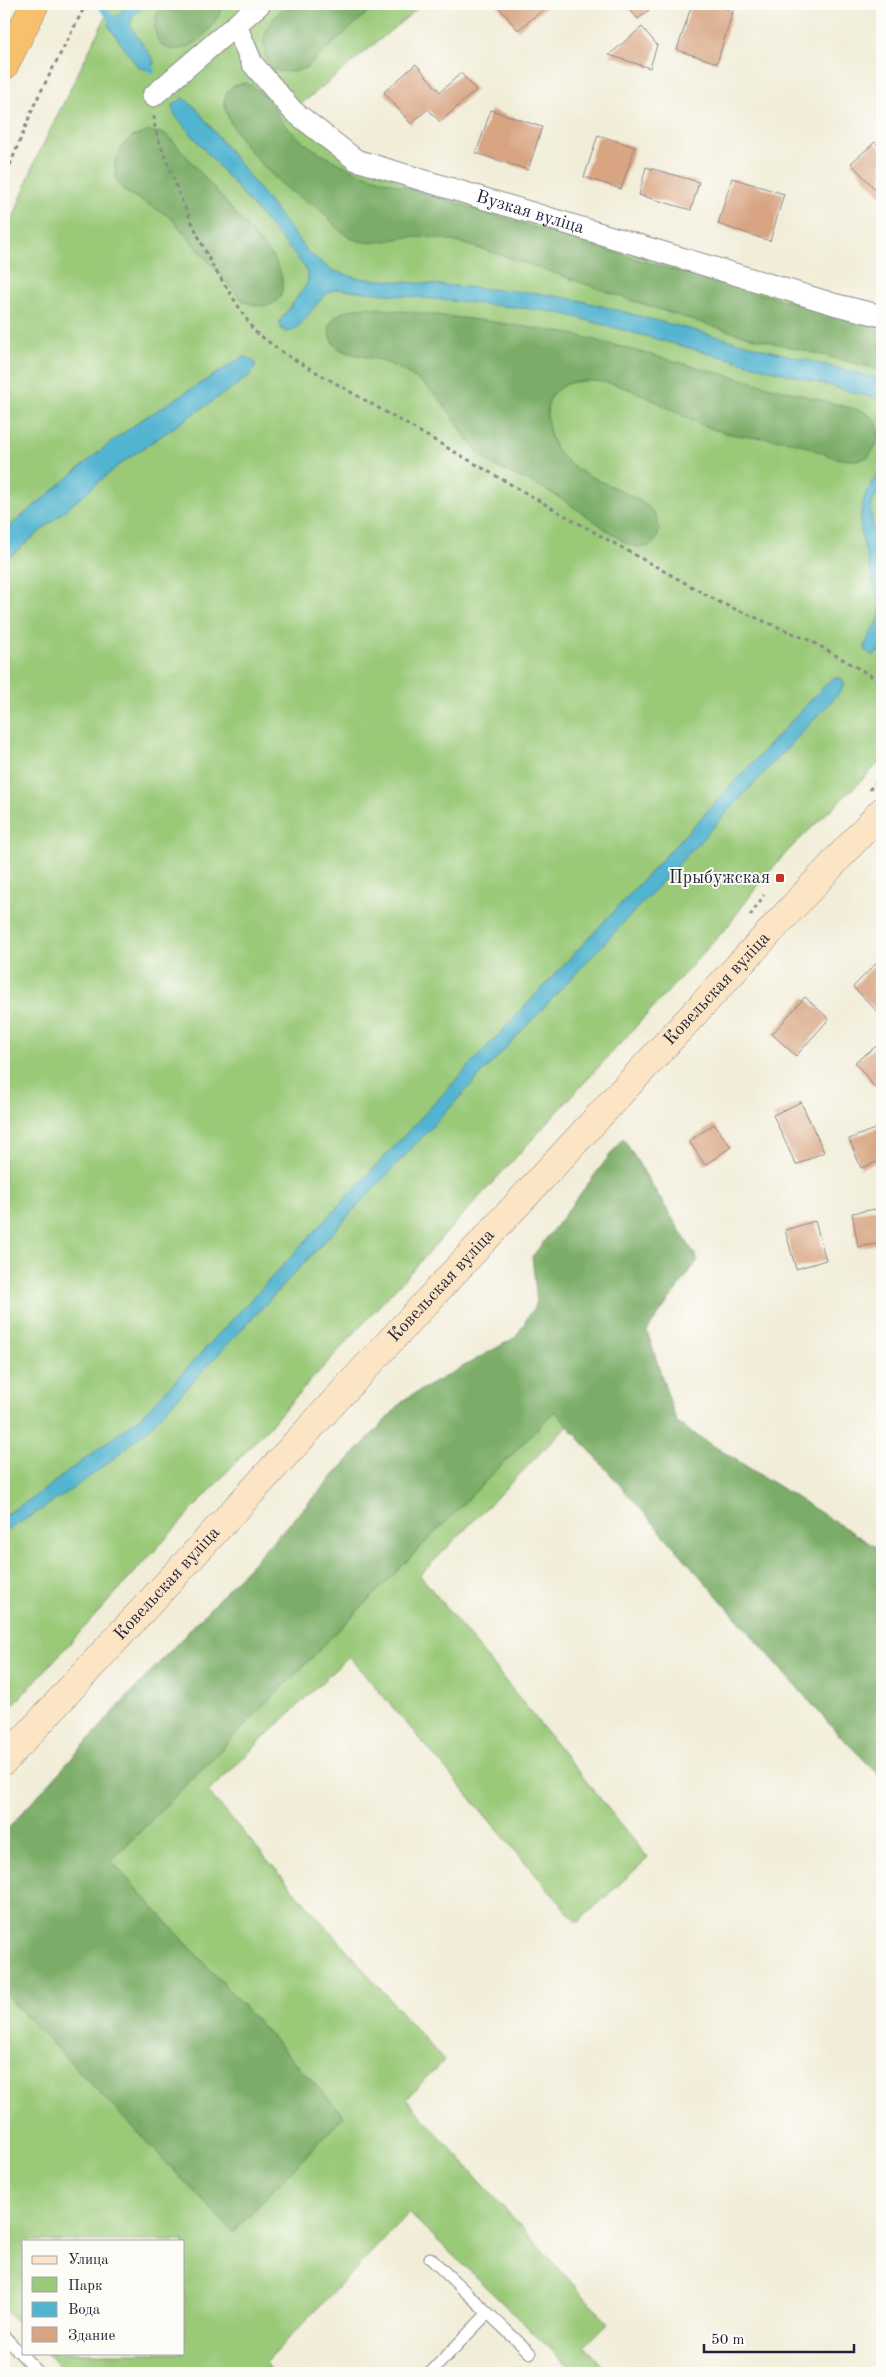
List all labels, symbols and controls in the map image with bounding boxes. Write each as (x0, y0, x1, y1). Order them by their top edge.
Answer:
street label: Вузкая вуліца (474, 188, 586, 237)
place label: Прыбужская (669, 869, 770, 887)
marker: Прыбужская (774, 872, 786, 884)
street label: Ковельская вуліца (661, 929, 774, 1049)
street label: Ковельская вуліца (385, 1226, 498, 1346)
street label: Ковельская вуліца (111, 1523, 223, 1644)
legend (22, 2240, 185, 2354)
text: Улица (68, 2253, 109, 2268)
text: Парк (68, 2279, 103, 2294)
text: Вода (68, 2303, 101, 2318)
scale bar (704, 2322, 854, 2354)
text: Здание (68, 2329, 115, 2344)
text: 50 m (711, 2333, 745, 2348)

